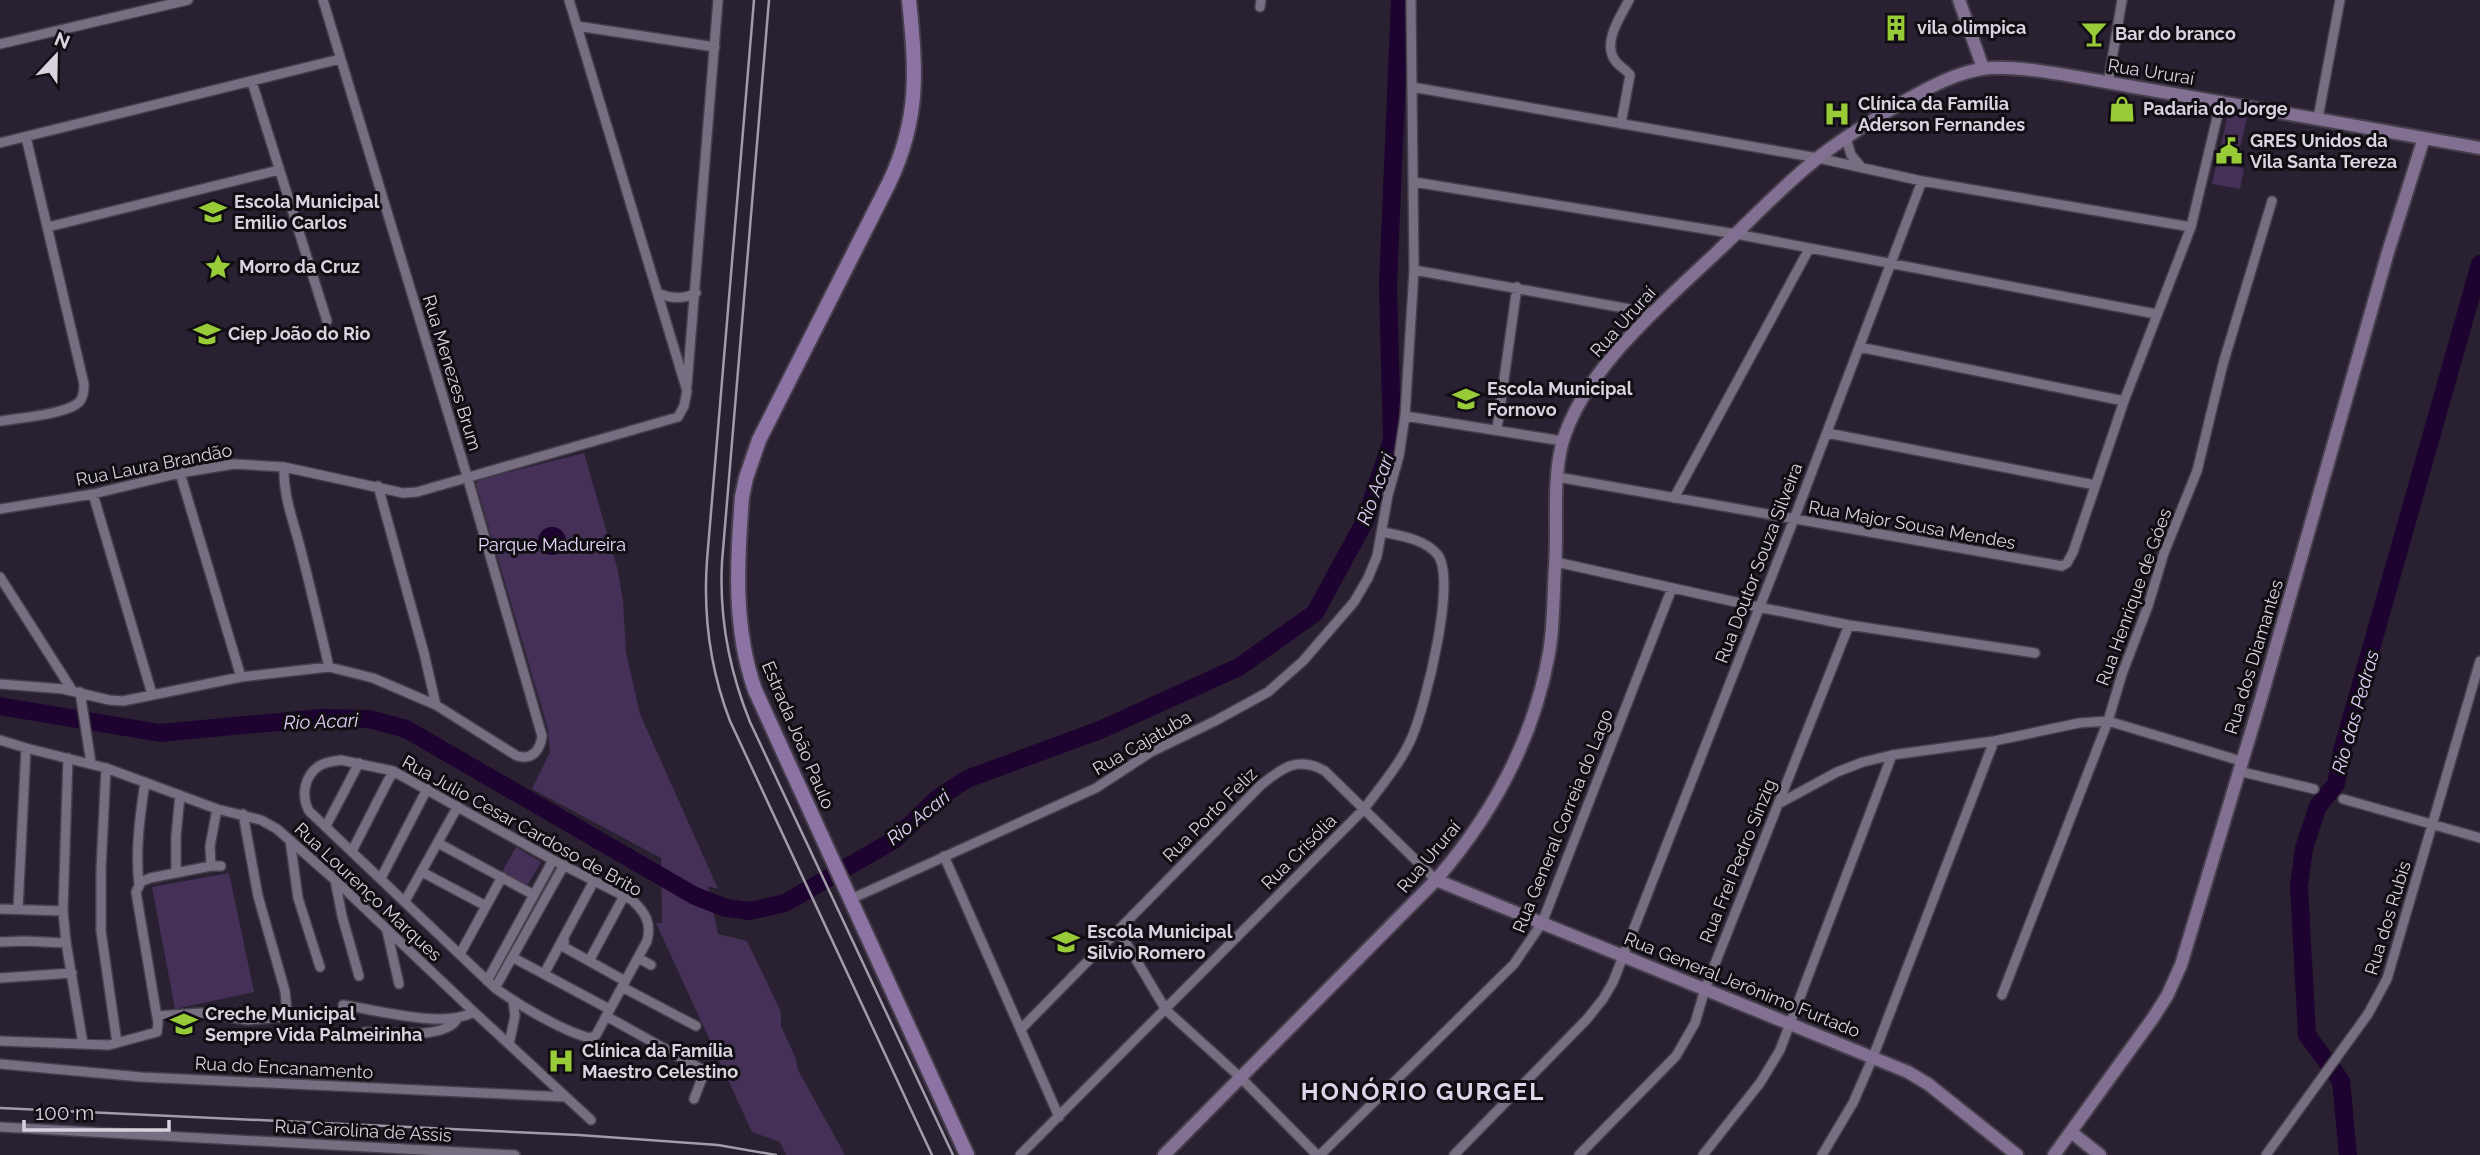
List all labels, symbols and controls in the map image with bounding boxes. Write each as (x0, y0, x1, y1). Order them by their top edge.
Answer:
building icon: vila olimpica (1881, 13, 1911, 43)
place label: vila olimpica (1917, 17, 2026, 38)
bar icon: Bar do branco (2079, 19, 2109, 49)
north arrow (21, 21, 91, 91)
place label: Bar do branco (2115, 23, 2236, 44)
text: N (52, 27, 73, 53)
street label: Rua Ururaí (2106, 54, 2196, 89)
place label: Clínica da Família Aderson Fernandes (1858, 93, 2025, 135)
shop icon: Padaria do Jorge (2107, 94, 2137, 124)
place label: Padaria do Jorge (2143, 98, 2288, 119)
hospital icon: Clínica da Família Aderson Fernandes (1822, 99, 1852, 129)
place label: GRES Unidos da Vila Santa Tereza (2250, 130, 2397, 172)
public building icon: GRES Unidos da Vila Santa Tereza (2214, 136, 2244, 166)
place label: Escola Municipal Emilio Carlos (234, 191, 380, 233)
school or university icon: Escola Municipal Emilio Carlos (198, 197, 228, 227)
place icon: Morro da Cruz (203, 252, 233, 282)
place label: Morro da Cruz (239, 256, 360, 277)
street label: Rua Ururaí (1586, 282, 1660, 361)
street label: Rua Menezes Brum (419, 292, 486, 453)
school or university icon: Ciep João do Rio (192, 319, 222, 349)
place label: Ciep João do Rio (228, 323, 370, 344)
place label: Escola Municipal Fornovo (1487, 378, 1633, 420)
school or university icon: Escola Municipal Fornovo (1451, 384, 1481, 414)
street label: Rua Laura Brandão (74, 439, 234, 490)
water label: Rio Acari (1352, 449, 1398, 528)
street label: Rua Doutor Souza Silveira (1711, 460, 1806, 666)
street label: Rua Major Sousa Mendes (1807, 496, 2018, 553)
street label: Rua Henrique de Góes (2092, 505, 2176, 688)
park label: Parque Madureira (478, 534, 626, 555)
street label: Rua dos Diamantes (2220, 577, 2287, 737)
water label: Rio das Pedras (2327, 648, 2383, 776)
street label: Estrada João Paulo (758, 658, 839, 812)
street label: Rua Cajatuba (1089, 706, 1195, 779)
street label: Rua General Correia do Lago (1508, 706, 1617, 936)
water label: Rio Acari (283, 709, 360, 733)
street label: Rua Julio Cesar Cardoso de Brito (399, 751, 646, 901)
street label: Rua Porto Feliz (1158, 763, 1261, 866)
street label: Rua Frei Pedro Sinzig (1695, 776, 1780, 946)
water label: Rio Acari (882, 784, 955, 849)
street label: Rua Crisólia (1257, 810, 1340, 893)
street label: Rua Ururaí (1393, 816, 1465, 897)
street label: Rua Lourenço Marques (291, 818, 446, 965)
street label: Rua dos Rubis (2360, 858, 2415, 977)
place label: Escola Municipal Silvio Romero (1087, 921, 1233, 963)
school or university icon: Escola Municipal Silvio Romero (1051, 927, 1081, 957)
street label: Rua General Jerônimo Furtado (1621, 927, 1863, 1042)
place label: Creche Municipal Sempre Vida Palmeirinha (205, 1003, 422, 1045)
school or university icon: Creche Municipal Sempre Vida Palmeirinha (169, 1009, 199, 1039)
place label: Clínica da Família Maestro Celestino (582, 1040, 738, 1082)
hospital icon: Clínica da Família Maestro Celestino (546, 1046, 576, 1076)
street label: Rua do Encanamento (194, 1052, 374, 1083)
district label: HONÓRIO GURGEL (1301, 1077, 1545, 1106)
scale bar (24, 1088, 170, 1132)
text: 100 m (35, 1100, 94, 1125)
street label: Rua Carolina de Assis (274, 1115, 452, 1146)

